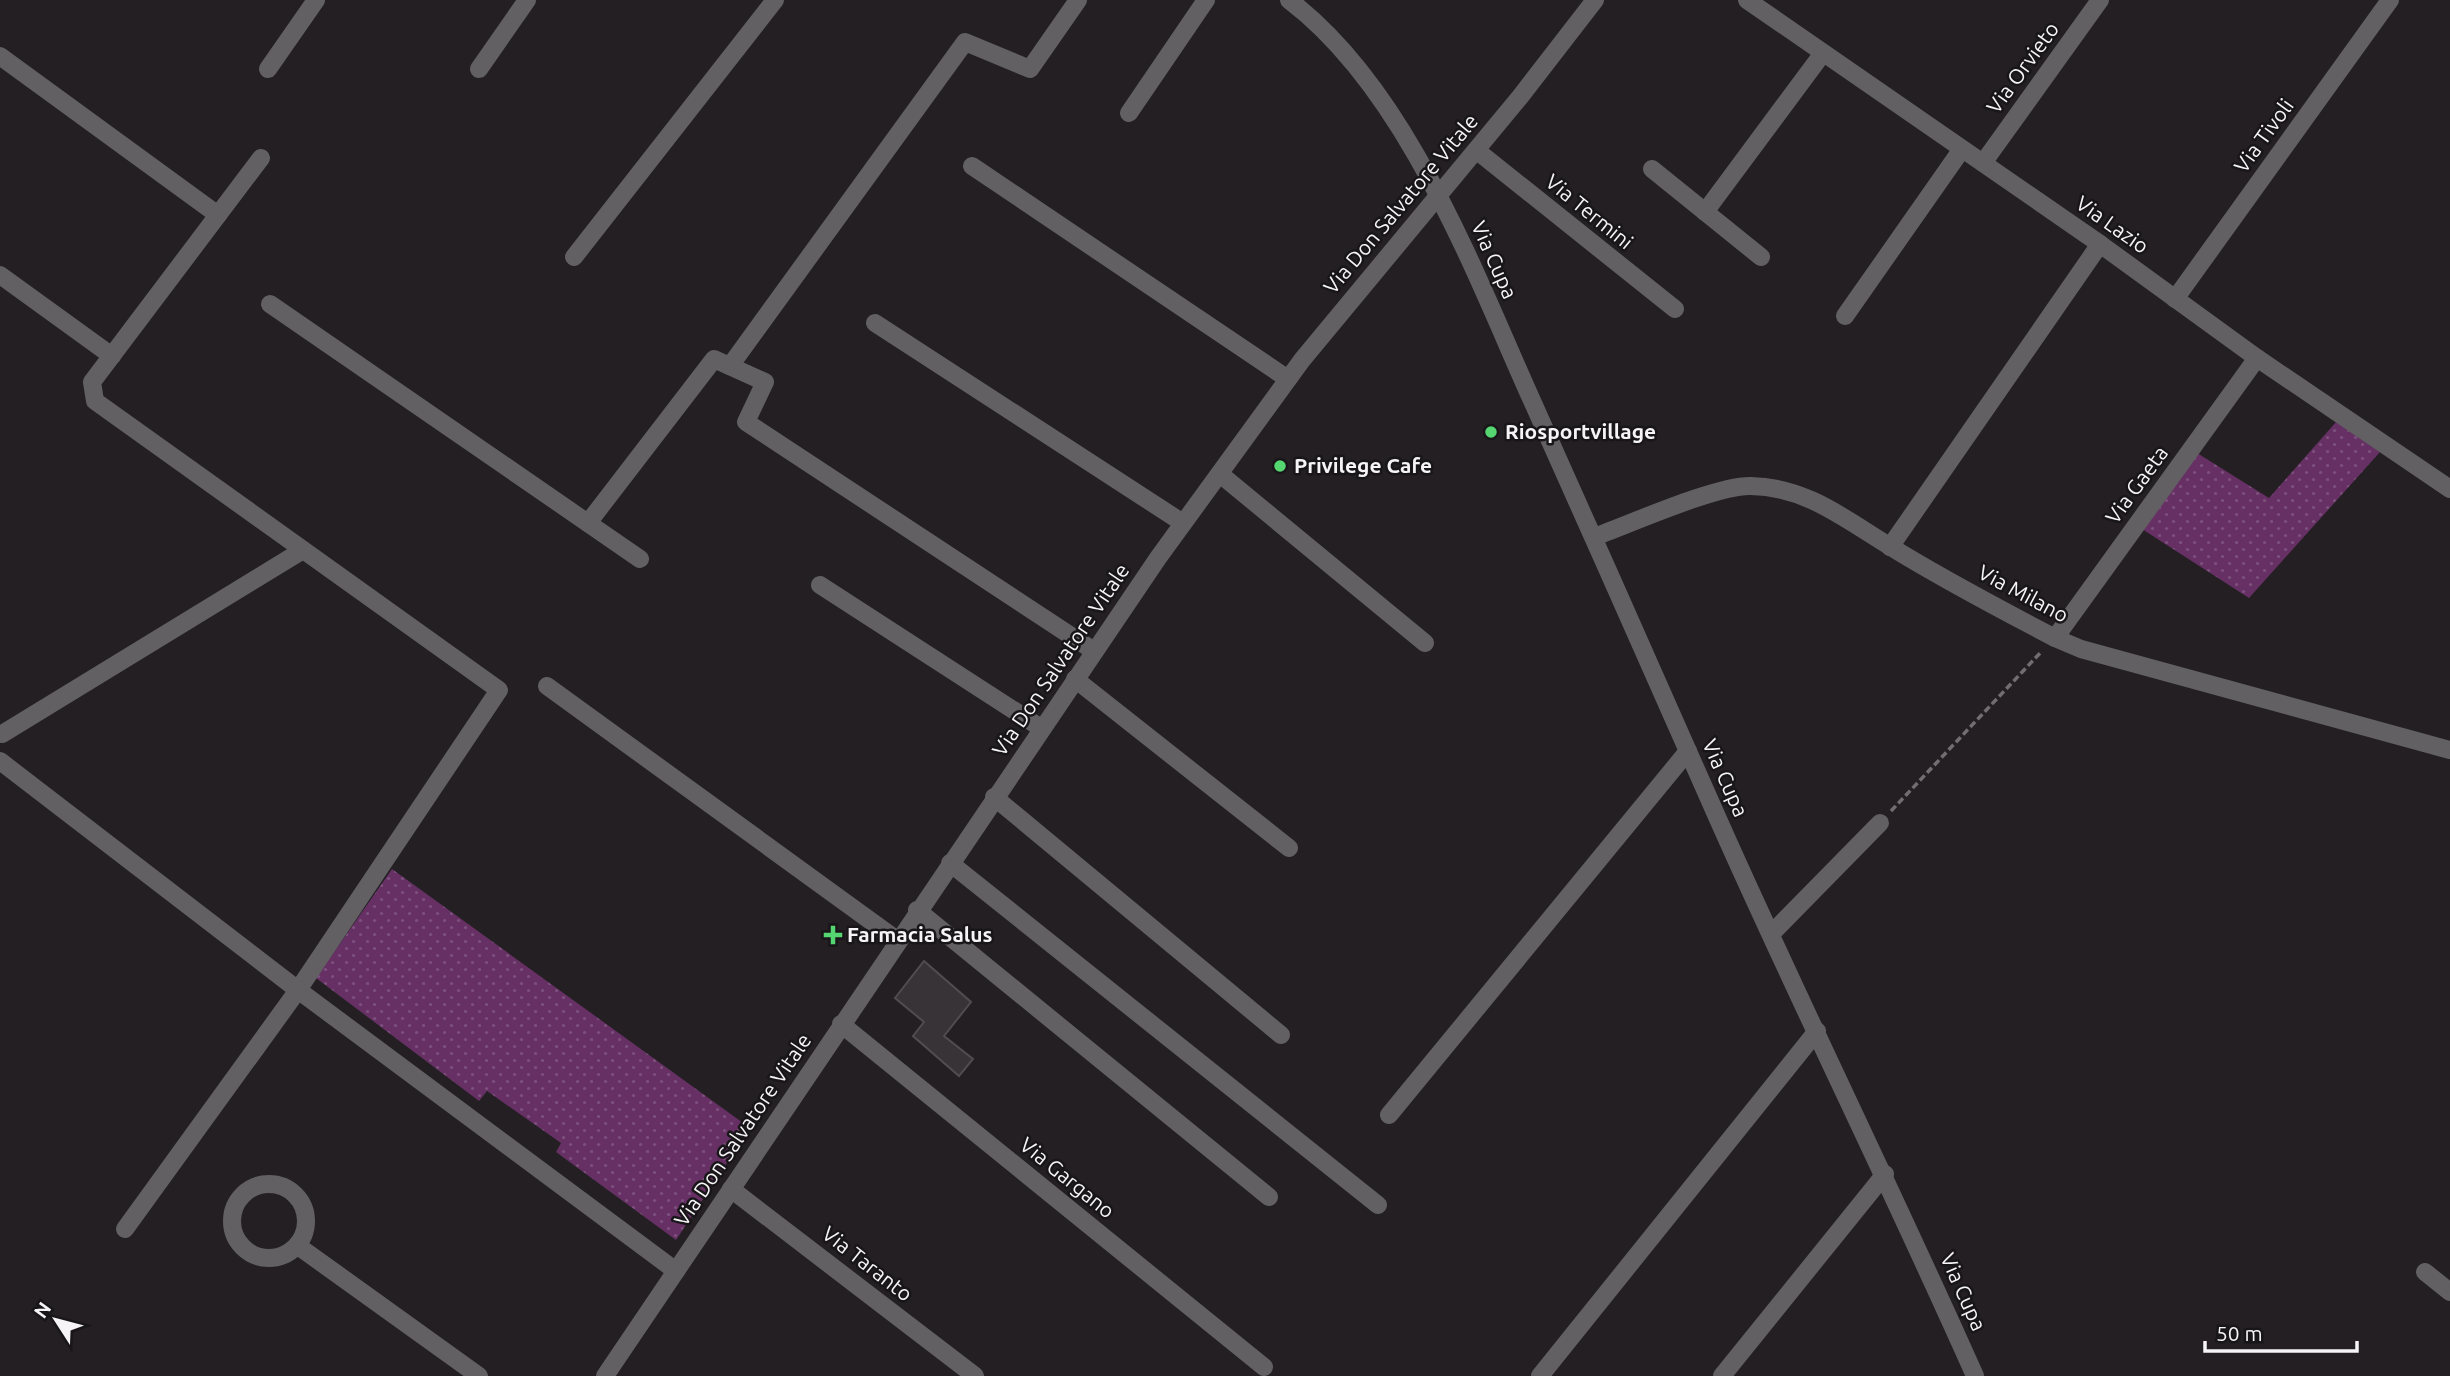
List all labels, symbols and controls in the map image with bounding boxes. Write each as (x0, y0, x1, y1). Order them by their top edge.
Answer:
street label: Via Orvieto (1981, 17, 2063, 118)
street label: Via Tivoli (2228, 94, 2298, 177)
street label: Via Don Salvatore Vitale (1318, 109, 1482, 298)
street label: Via Termini (1541, 169, 1638, 254)
street label: Via Lazio (2072, 190, 2154, 258)
street label: Via Cupa (1467, 217, 1523, 302)
place label: Riosportvillage (1505, 419, 1656, 443)
marker: Riosportvillage (1483, 424, 1499, 440)
street label: Via Gaeta (2100, 441, 2172, 528)
place label: Privilege Cafe (1294, 453, 1432, 477)
marker: Privilege Cafe (1272, 458, 1288, 474)
street label: Via Don Salvatore Vitale (987, 559, 1134, 760)
street label: Via Milano (1974, 559, 2073, 627)
street label: Via Cupa (1698, 735, 1754, 820)
place label: Farmacia Salus (847, 922, 992, 946)
marker: Farmacia Salus (825, 927, 841, 943)
street label: Via Don Salvatore Vitale (669, 1029, 816, 1230)
street label: Via Gargano (1016, 1132, 1120, 1223)
street label: Via Taranto (818, 1221, 917, 1306)
street label: Via Cupa (1936, 1249, 1992, 1334)
north arrow (21, 1285, 91, 1355)
text: N (29, 1298, 55, 1322)
scale bar (2205, 1310, 2357, 1354)
text: 50 m (2216, 1321, 2263, 1345)

